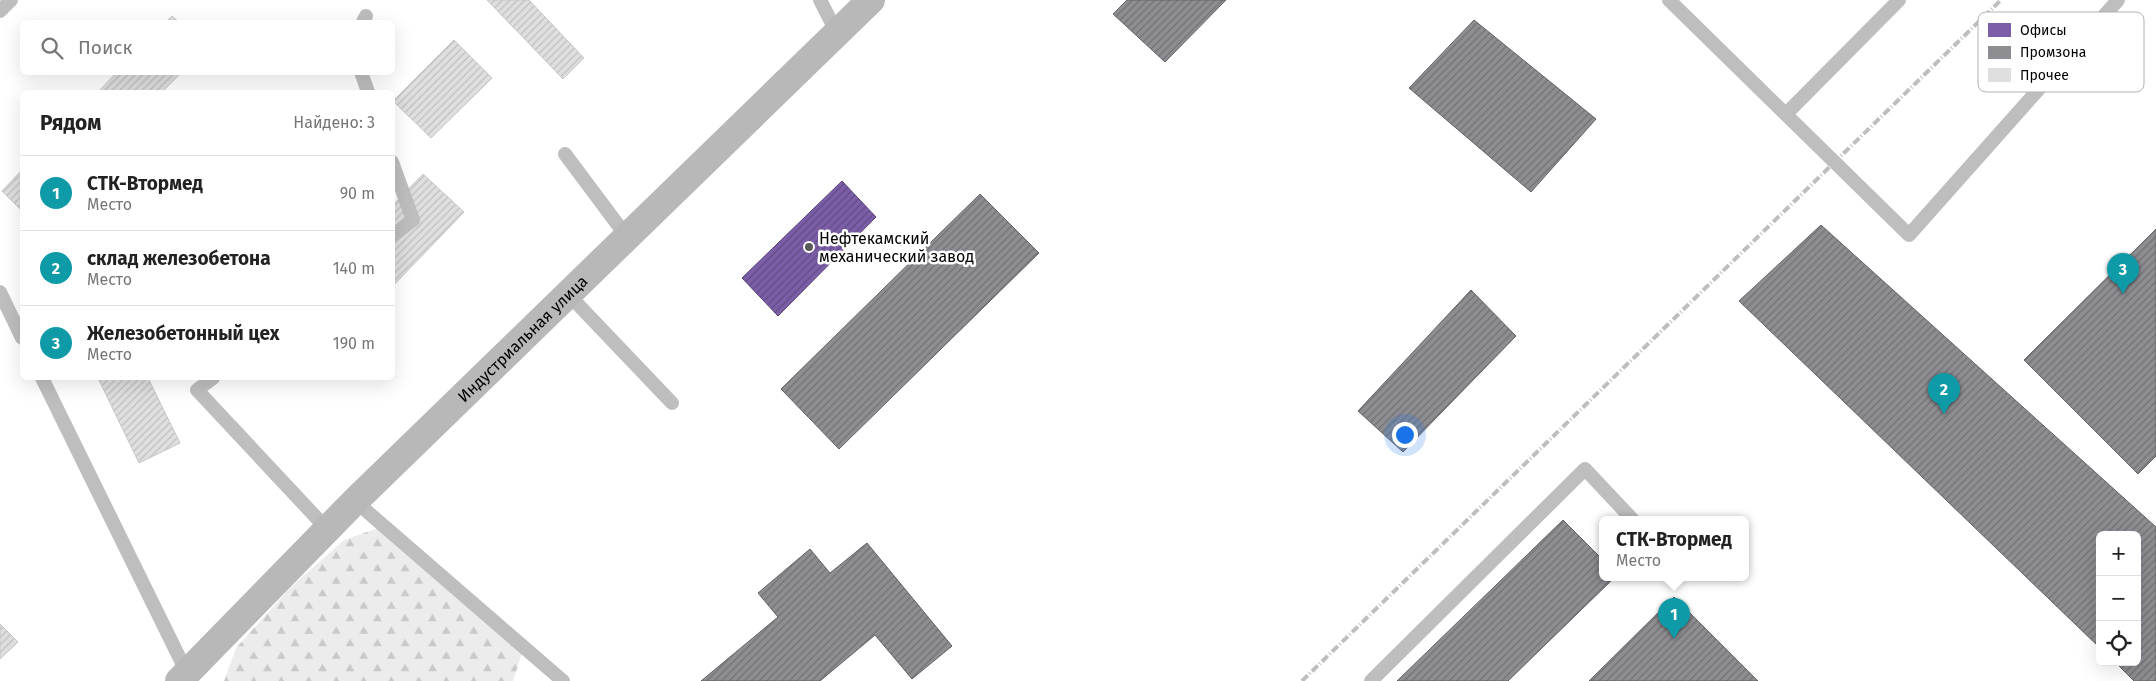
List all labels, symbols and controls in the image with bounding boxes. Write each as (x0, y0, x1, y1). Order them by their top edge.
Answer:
legend (1978, 12, 2144, 92)
search box (20, 20, 395, 75)
text: Офисы (2020, 22, 2066, 39)
icon: search (38, 34, 66, 62)
text: Поиск (78, 36, 132, 59)
text: Промзона (2020, 44, 2086, 61)
text: Прочее (2020, 67, 2069, 84)
text: Рядом (40, 110, 101, 136)
text: Найдено: 3 (293, 113, 375, 132)
text: СТК-Втормед (87, 172, 203, 195)
text: 1 (52, 184, 60, 203)
text: 90 m (340, 184, 375, 203)
text: Место (87, 195, 132, 214)
place label: Нефтекамский механический завод (819, 229, 974, 266)
marker: Нефтекамский механический завод (803, 241, 815, 253)
text: склад железобетона (87, 247, 271, 270)
pin: 3 (2107, 253, 2139, 294)
text: 2 (52, 259, 60, 278)
text: 140 m (333, 259, 375, 278)
text: Место (87, 270, 132, 289)
street label: Индустриальная улица (454, 272, 591, 406)
text: Железобетонный цех (87, 322, 279, 345)
text: 3 (52, 334, 60, 353)
text: 190 m (333, 334, 375, 353)
text: Место (87, 345, 132, 364)
pin: 2 (1928, 373, 1960, 414)
your location (1392, 422, 1418, 448)
popup (1599, 516, 1749, 581)
text: СТК-Втормед (1616, 528, 1732, 551)
map controls (2096, 531, 2141, 666)
button: + (2096, 531, 2141, 576)
text: Место (1616, 551, 1661, 570)
button: − (2096, 576, 2141, 621)
pin: 1 (1658, 598, 1690, 639)
button: locate (2096, 621, 2141, 666)

